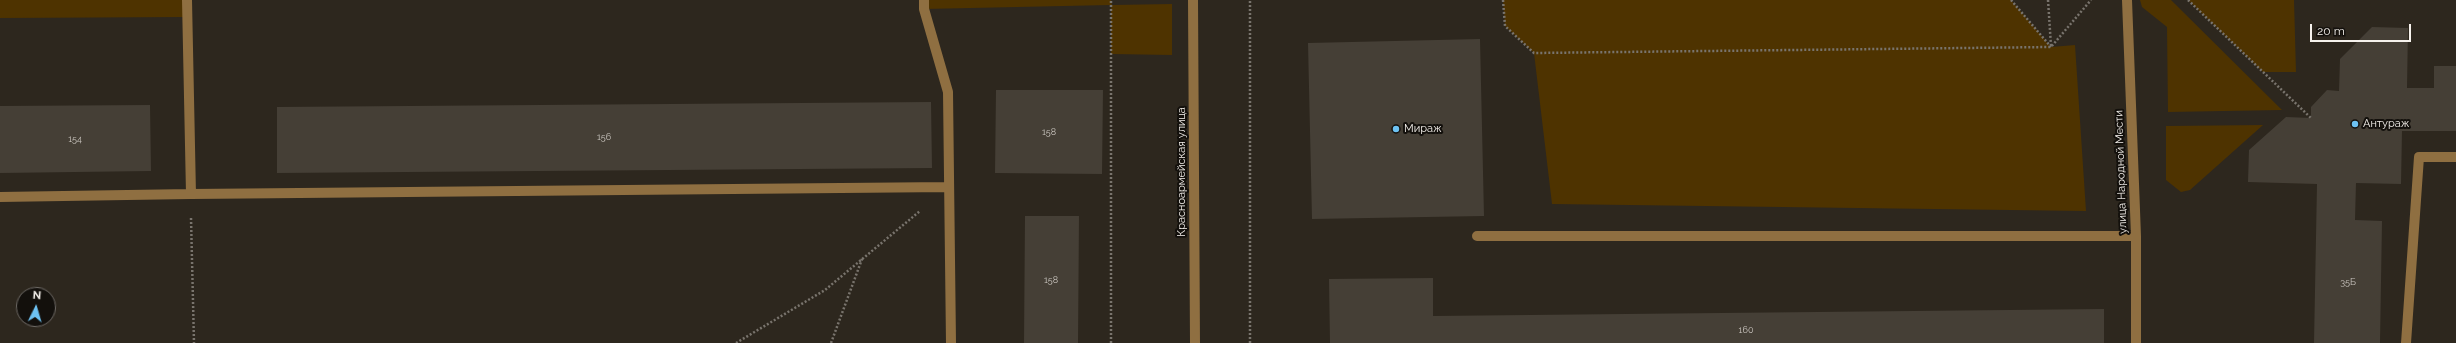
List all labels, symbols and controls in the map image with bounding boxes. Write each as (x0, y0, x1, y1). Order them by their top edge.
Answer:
scale bar (2312, 16, 2413, 42)
text: 20 m (2317, 24, 2345, 38)
street label: Красноармейская улица (1175, 107, 1189, 237)
street label: улица Народной Мести (2112, 110, 2130, 234)
place label: Антураж (2363, 117, 2410, 131)
marker: Антураж (2350, 119, 2360, 129)
place label: Мираж (1404, 122, 1442, 136)
marker: Мираж (1391, 124, 1401, 134)
house number: 158 (1042, 127, 1056, 137)
house number: 156 (597, 132, 611, 142)
house number: 154 (68, 134, 82, 144)
house number: 158 (1044, 275, 1058, 285)
house number: 35Б (2340, 277, 2356, 287)
north arrow (16, 287, 56, 327)
text: N (32, 289, 42, 302)
house number: 160 (1739, 325, 1753, 335)

